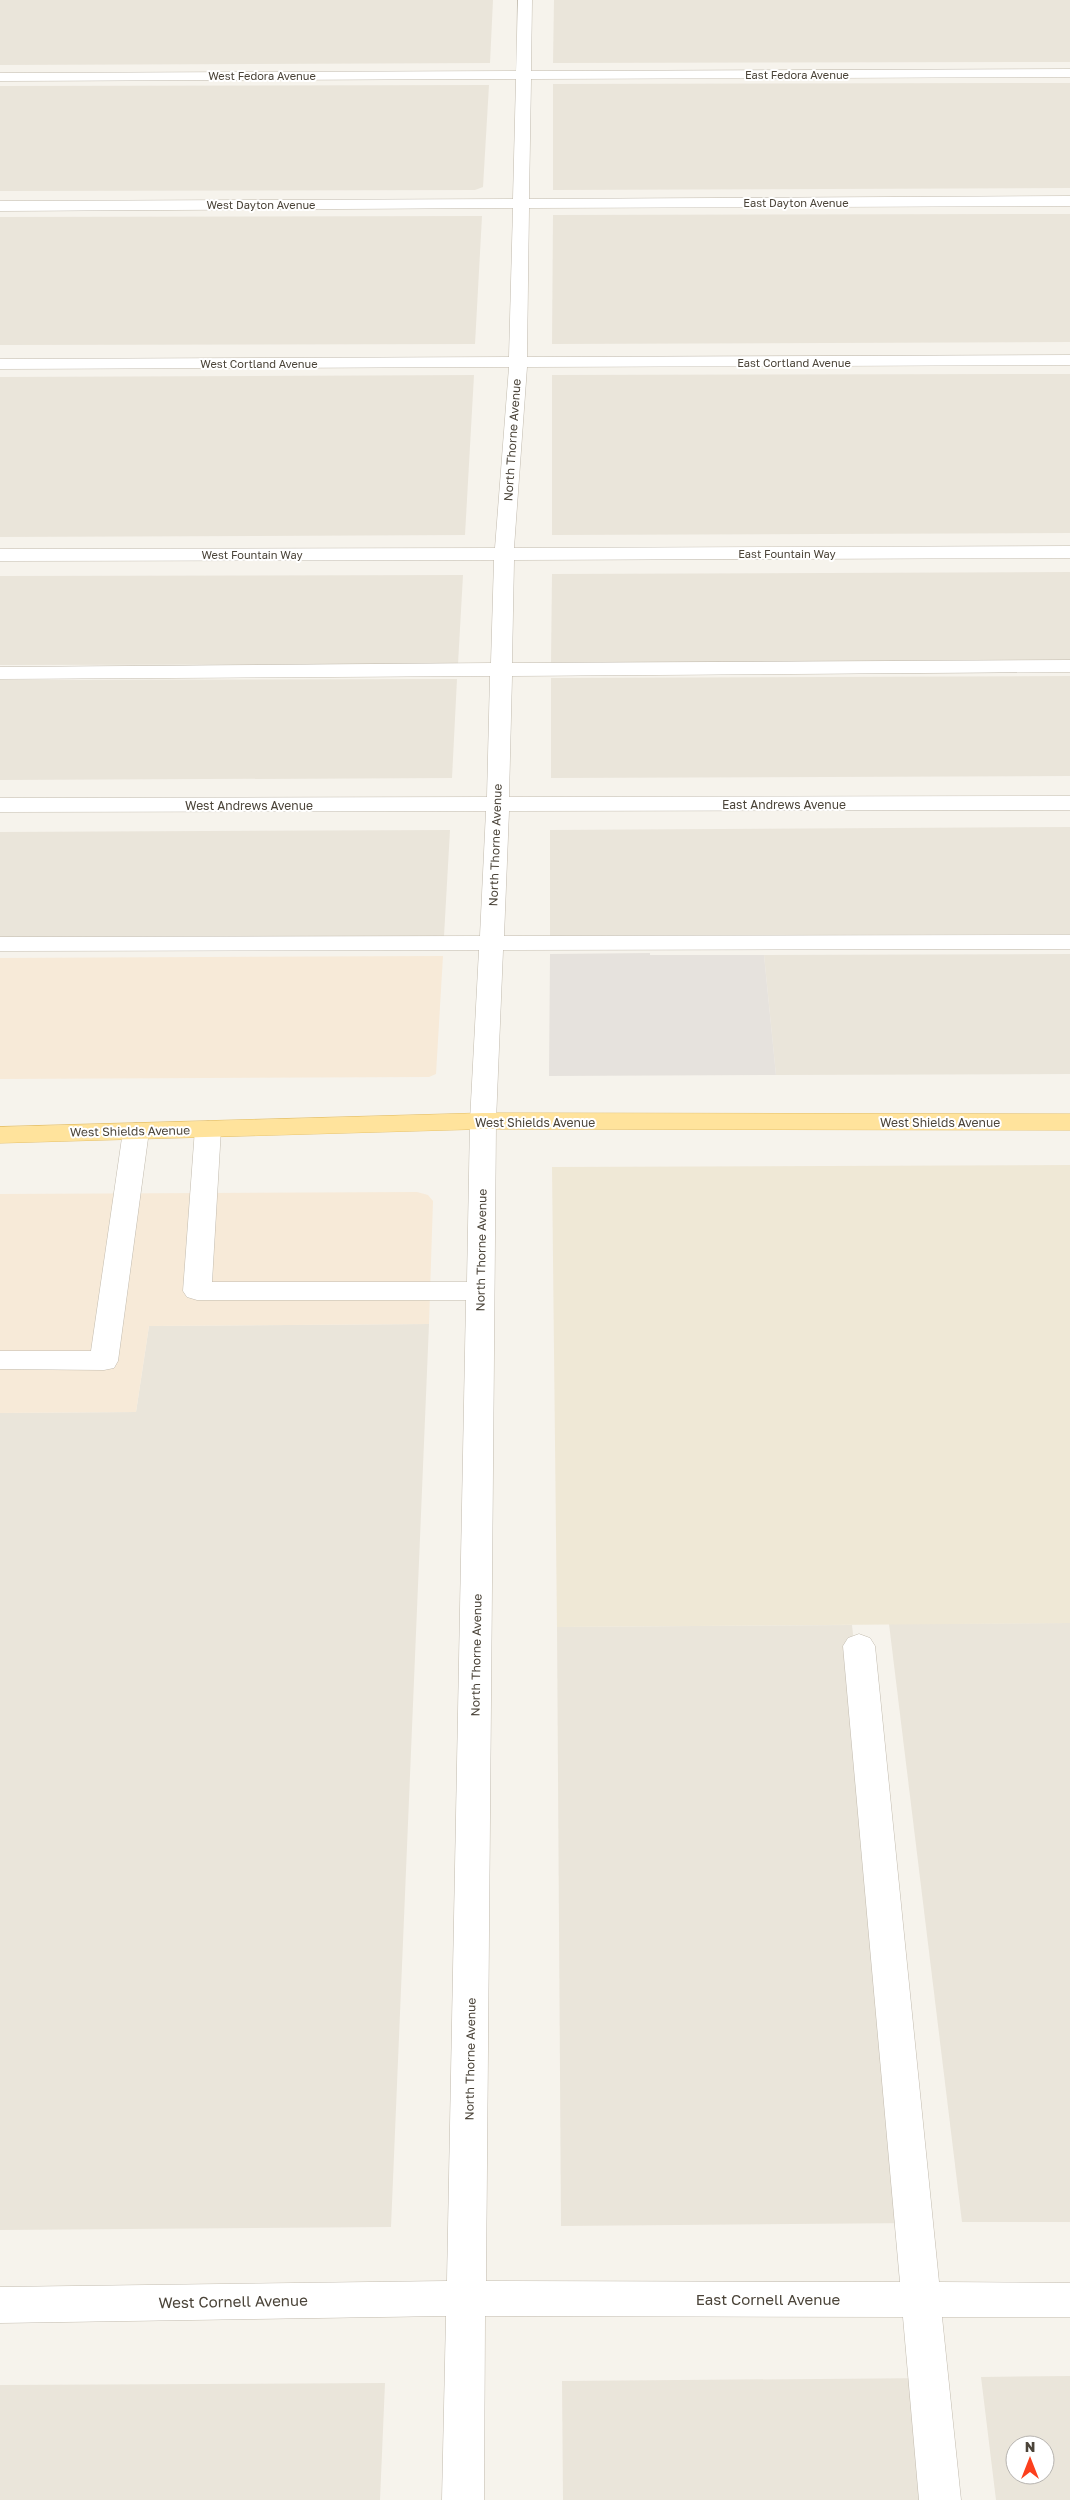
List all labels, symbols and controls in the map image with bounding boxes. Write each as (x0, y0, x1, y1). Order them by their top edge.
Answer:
street label: East Fedora Avenue (745, 68, 849, 81)
street label: West Fedora Avenue (208, 69, 316, 82)
street label: East Dayton Avenue (743, 196, 849, 209)
street label: West Dayton Avenue (206, 198, 316, 211)
street label: East Cortland Avenue (737, 356, 851, 369)
street label: West Cortland Avenue (200, 357, 318, 370)
street label: North Thorne Avenue (500, 378, 524, 502)
street label: East Fountain Way (738, 547, 836, 560)
street label: West Fountain Way (201, 548, 303, 561)
street label: North Thorne Avenue (485, 783, 505, 907)
street label: East Andrews Avenue (722, 797, 846, 812)
street label: West Andrews Avenue (185, 798, 313, 813)
street label: West Shields Avenue (475, 1115, 595, 1130)
street label: West Shields Avenue (880, 1115, 1000, 1130)
street label: West Shields Avenue (70, 1122, 190, 1140)
street label: North Thorne Avenue (472, 1188, 490, 1312)
street label: North Thorne Avenue (467, 1593, 485, 1717)
street label: North Thorne Avenue (461, 1997, 479, 2121)
street label: East Cornell Avenue (696, 2290, 841, 2308)
street label: West Cornell Avenue (158, 2291, 308, 2311)
north arrow (1005, 2435, 1055, 2485)
text: N (1025, 2438, 1035, 2455)

